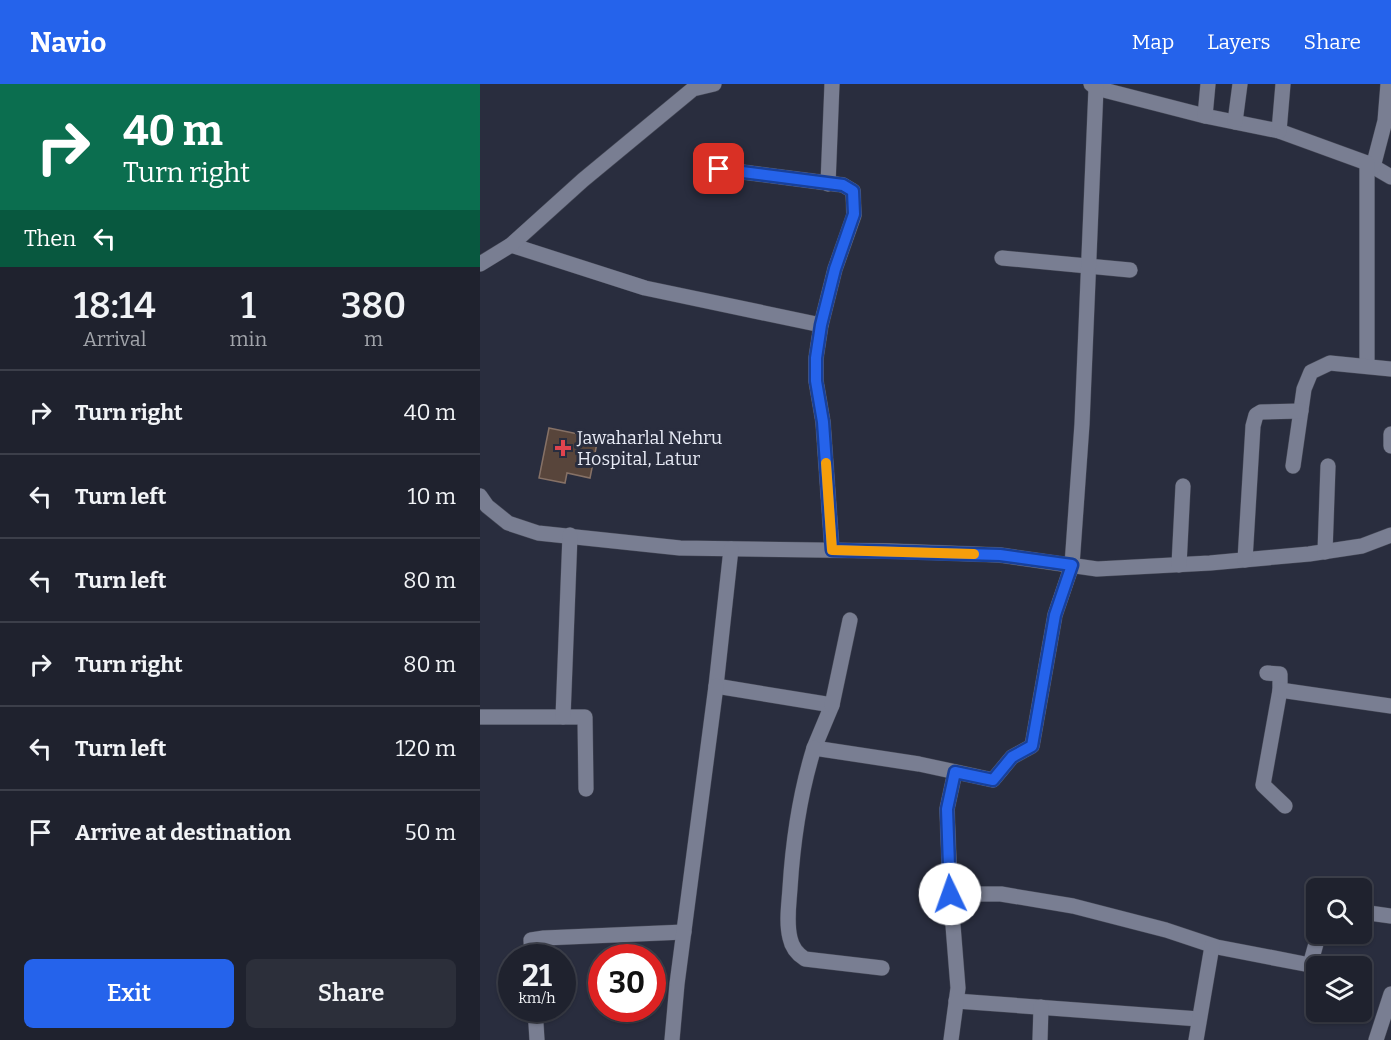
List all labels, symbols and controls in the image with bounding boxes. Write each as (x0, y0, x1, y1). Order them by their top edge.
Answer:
text: Navio (30, 26, 106, 59)
text: Map (1132, 29, 1174, 55)
text: Layers (1207, 29, 1271, 55)
text: Share (1304, 29, 1361, 55)
text: 40 m (123, 106, 223, 156)
icon: right (24, 108, 102, 186)
pin (693, 143, 744, 194)
icon: arrive (702, 152, 735, 185)
text: Turn right (123, 157, 250, 189)
icon: left (88, 222, 121, 255)
text: Then (24, 225, 76, 252)
text: 18:14 (74, 284, 156, 328)
text: 1 (241, 284, 256, 328)
text: 380 (341, 284, 406, 328)
text: Arrival (83, 327, 146, 351)
text: min (229, 327, 267, 351)
text: m (364, 327, 383, 351)
icon: right (24, 396, 57, 429)
text: Turn right (75, 399, 183, 426)
text: 40 m (404, 399, 456, 426)
place label: Jawaharlal Nehru Hospital, Latur (576, 427, 722, 470)
marker: Jawaharlal Nehru Hospital, Latur (554, 439, 572, 457)
icon: left (24, 480, 57, 513)
text: Turn left (75, 483, 167, 510)
text: 10 m (408, 483, 456, 510)
icon: left (24, 564, 57, 597)
text: Turn left (75, 567, 167, 594)
text: 80 m (403, 567, 456, 594)
icon: right (24, 648, 57, 681)
text: Turn right (75, 651, 183, 678)
text: 80 m (403, 651, 456, 678)
icon: left (24, 732, 57, 765)
text: Turn left (75, 735, 167, 762)
text: 120 m (396, 735, 456, 762)
icon: arrive (24, 816, 57, 849)
text: Arrive at destination (75, 819, 291, 846)
text: 50 m (405, 819, 456, 846)
position arrow (918, 862, 982, 926)
map controls (1306, 878, 1372, 1022)
button: search (1306, 878, 1372, 944)
speed limit sign: 30 (588, 944, 666, 1022)
button: layers (1306, 956, 1372, 1022)
text: 21 (522, 958, 552, 994)
button: Exit (24, 959, 234, 1028)
button: Share (246, 959, 456, 1028)
text: km/h (518, 989, 556, 1007)

